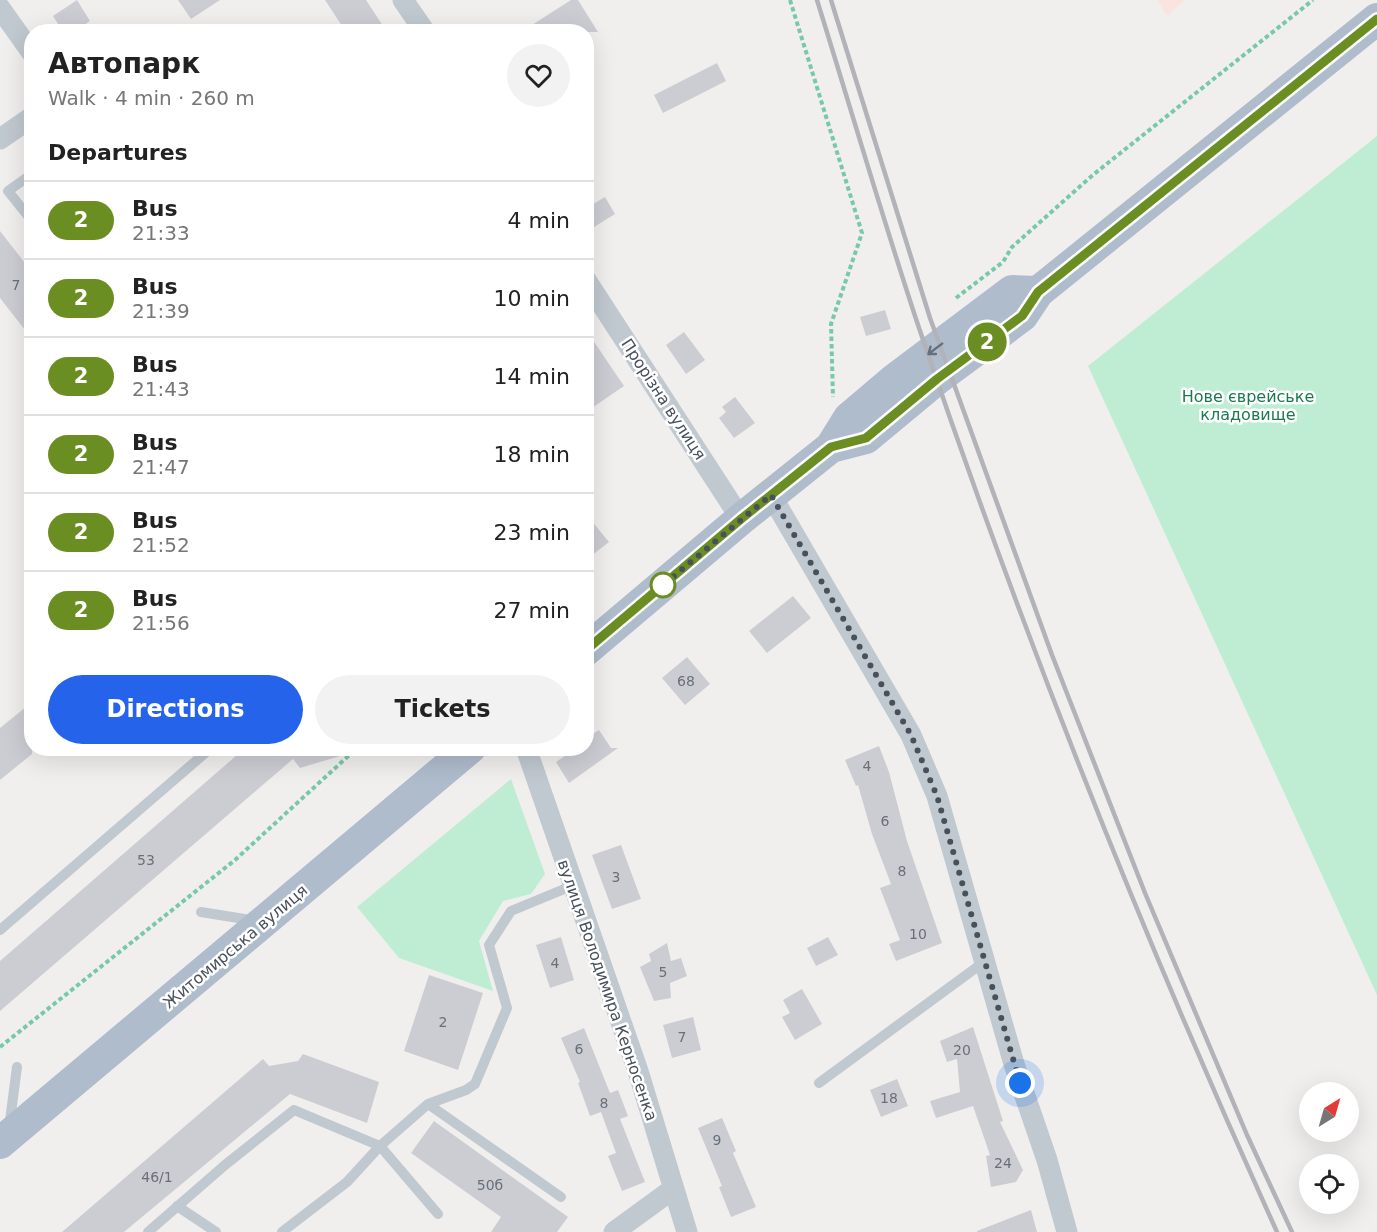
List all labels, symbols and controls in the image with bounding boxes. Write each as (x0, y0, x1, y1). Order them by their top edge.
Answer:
button: heart (507, 44, 570, 107)
text: Автопарк (48, 47, 200, 80)
text: Walk · 4 min · 260 m (48, 86, 255, 110)
text: Departures (48, 140, 188, 165)
text: Bus (132, 196, 178, 221)
text: 2 (74, 208, 88, 232)
text: 4 min (508, 208, 570, 233)
text: 21:33 (132, 221, 190, 245)
text: Bus (132, 274, 178, 299)
house number: 7 (12, 277, 20, 293)
text: 2 (74, 286, 88, 310)
text: 10 min (494, 286, 570, 311)
text: 21:39 (132, 299, 190, 323)
line badge: 2 (968, 322, 1006, 362)
text: 2 (980, 330, 994, 354)
street label: Прорізна вулиця (617, 335, 710, 463)
one-way arrow (928, 342, 944, 355)
text: Bus (132, 352, 178, 377)
text: 2 (74, 364, 88, 388)
text: 14 min (494, 364, 570, 389)
text: 21:43 (132, 377, 190, 401)
park label: Нове єврейське кладовище (1182, 387, 1314, 424)
text: Bus (132, 430, 178, 455)
text: 2 (74, 442, 88, 466)
text: 18 min (494, 442, 570, 467)
text: 21:47 (132, 455, 190, 479)
text: Bus (132, 508, 178, 533)
text: 2 (74, 520, 88, 544)
text: 23 min (494, 520, 570, 545)
text: 21:52 (132, 533, 190, 557)
unlabelled marker (650, 572, 676, 598)
text: Bus (132, 586, 178, 611)
text: 2 (74, 598, 88, 622)
text: 27 min (494, 598, 570, 623)
text: 21:56 (132, 611, 190, 635)
house number: 68 (677, 673, 695, 689)
button: Directions (48, 675, 303, 744)
button: Tickets (315, 675, 570, 744)
house number: 4 (863, 758, 872, 774)
house number: 6 (881, 813, 890, 829)
house number: 53 (137, 852, 155, 868)
street label: вулиця Володимира Керносенка (554, 857, 661, 1123)
house number: 8 (898, 863, 906, 879)
house number: 3 (612, 869, 620, 885)
street label: Житомирська вулиця (159, 881, 311, 1012)
house number: 10 (909, 926, 927, 942)
house number: 4 (551, 955, 560, 971)
house number: 5 (659, 964, 667, 980)
house number: 2 (439, 1014, 447, 1030)
house number: 7 (678, 1029, 686, 1045)
house number: 6 (575, 1041, 584, 1057)
house number: 20 (953, 1042, 971, 1058)
your location (1005, 1068, 1035, 1098)
north arrow (1299, 1082, 1359, 1142)
map controls (1299, 1082, 1359, 1214)
house number: 18 (880, 1090, 898, 1106)
house number: 8 (600, 1095, 608, 1111)
house number: 9 (713, 1132, 721, 1148)
button: locate (1299, 1154, 1359, 1214)
house number: 24 (994, 1155, 1012, 1171)
house number: 46/1 (141, 1169, 173, 1185)
house number: 50б (477, 1177, 503, 1193)

